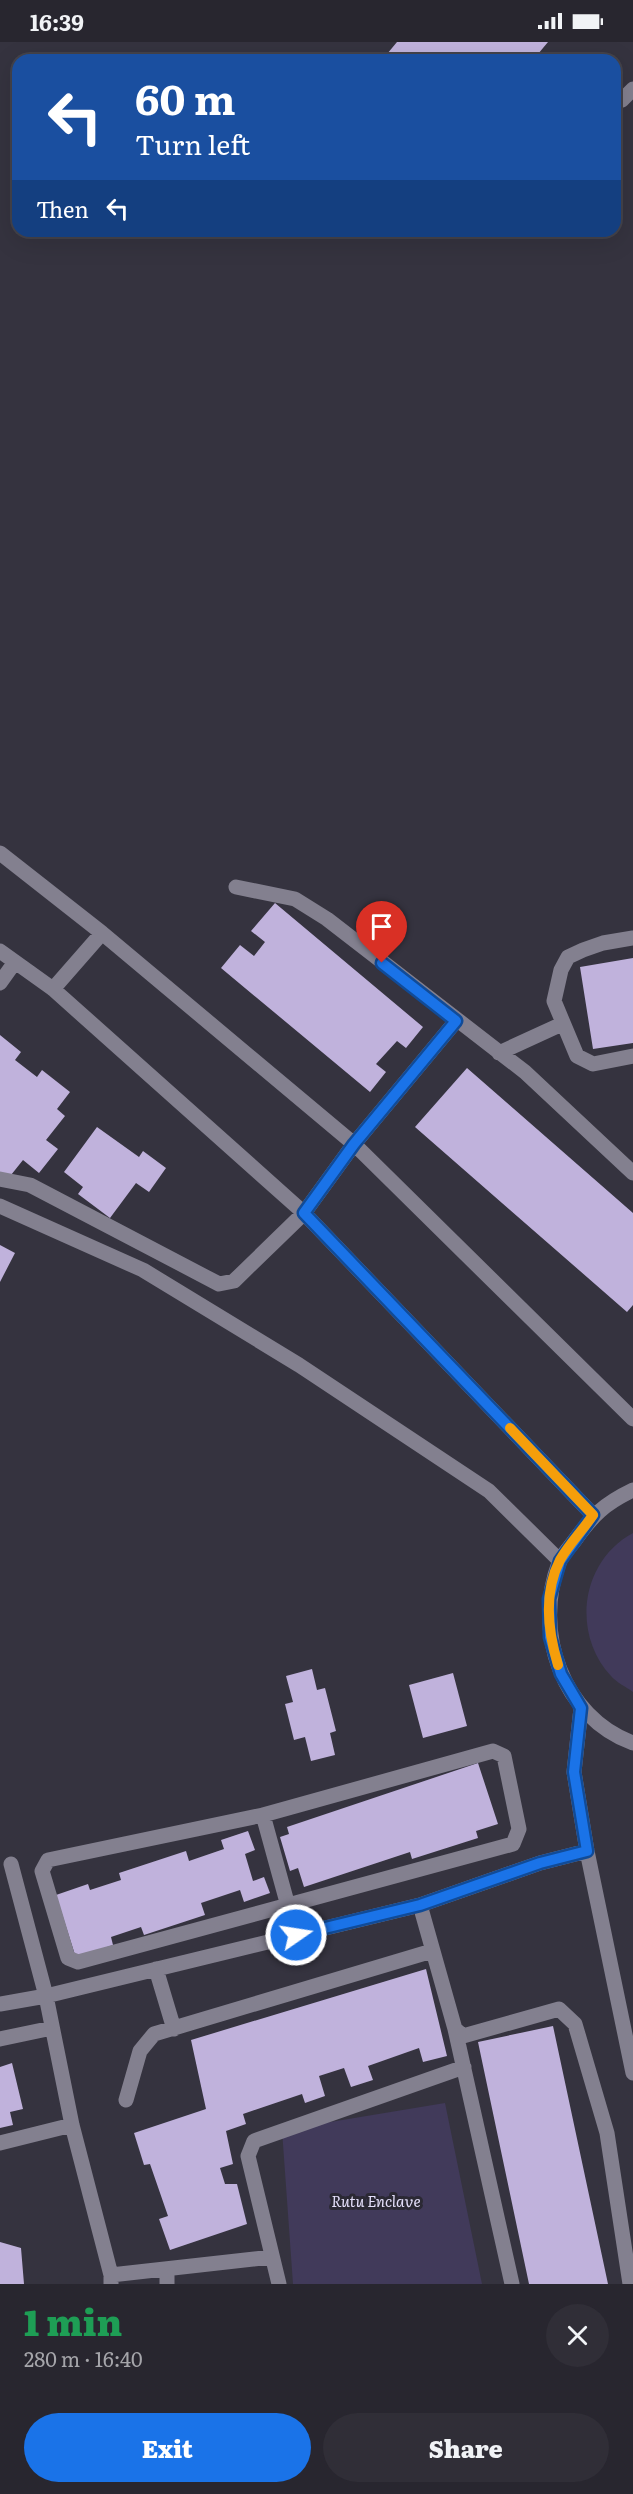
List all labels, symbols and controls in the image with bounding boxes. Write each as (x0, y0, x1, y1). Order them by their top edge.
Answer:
text: 16:39 (30, 5, 84, 38)
text: 60 m (135, 66, 236, 128)
icon: left (36, 78, 114, 156)
text: Turn left (135, 123, 250, 163)
text: Then (36, 192, 89, 225)
icon: left (101, 192, 134, 225)
pin (356, 901, 407, 963)
icon: arrive (365, 910, 398, 943)
position arrow (264, 1903, 328, 1967)
park label: Rutu Enclave (331, 2189, 421, 2212)
text: 1 min (24, 2294, 122, 2347)
button: close (546, 2304, 609, 2367)
text: 280 m · 16:40 (24, 2343, 143, 2373)
button: Exit (24, 2413, 311, 2482)
button: Share (323, 2413, 609, 2482)

